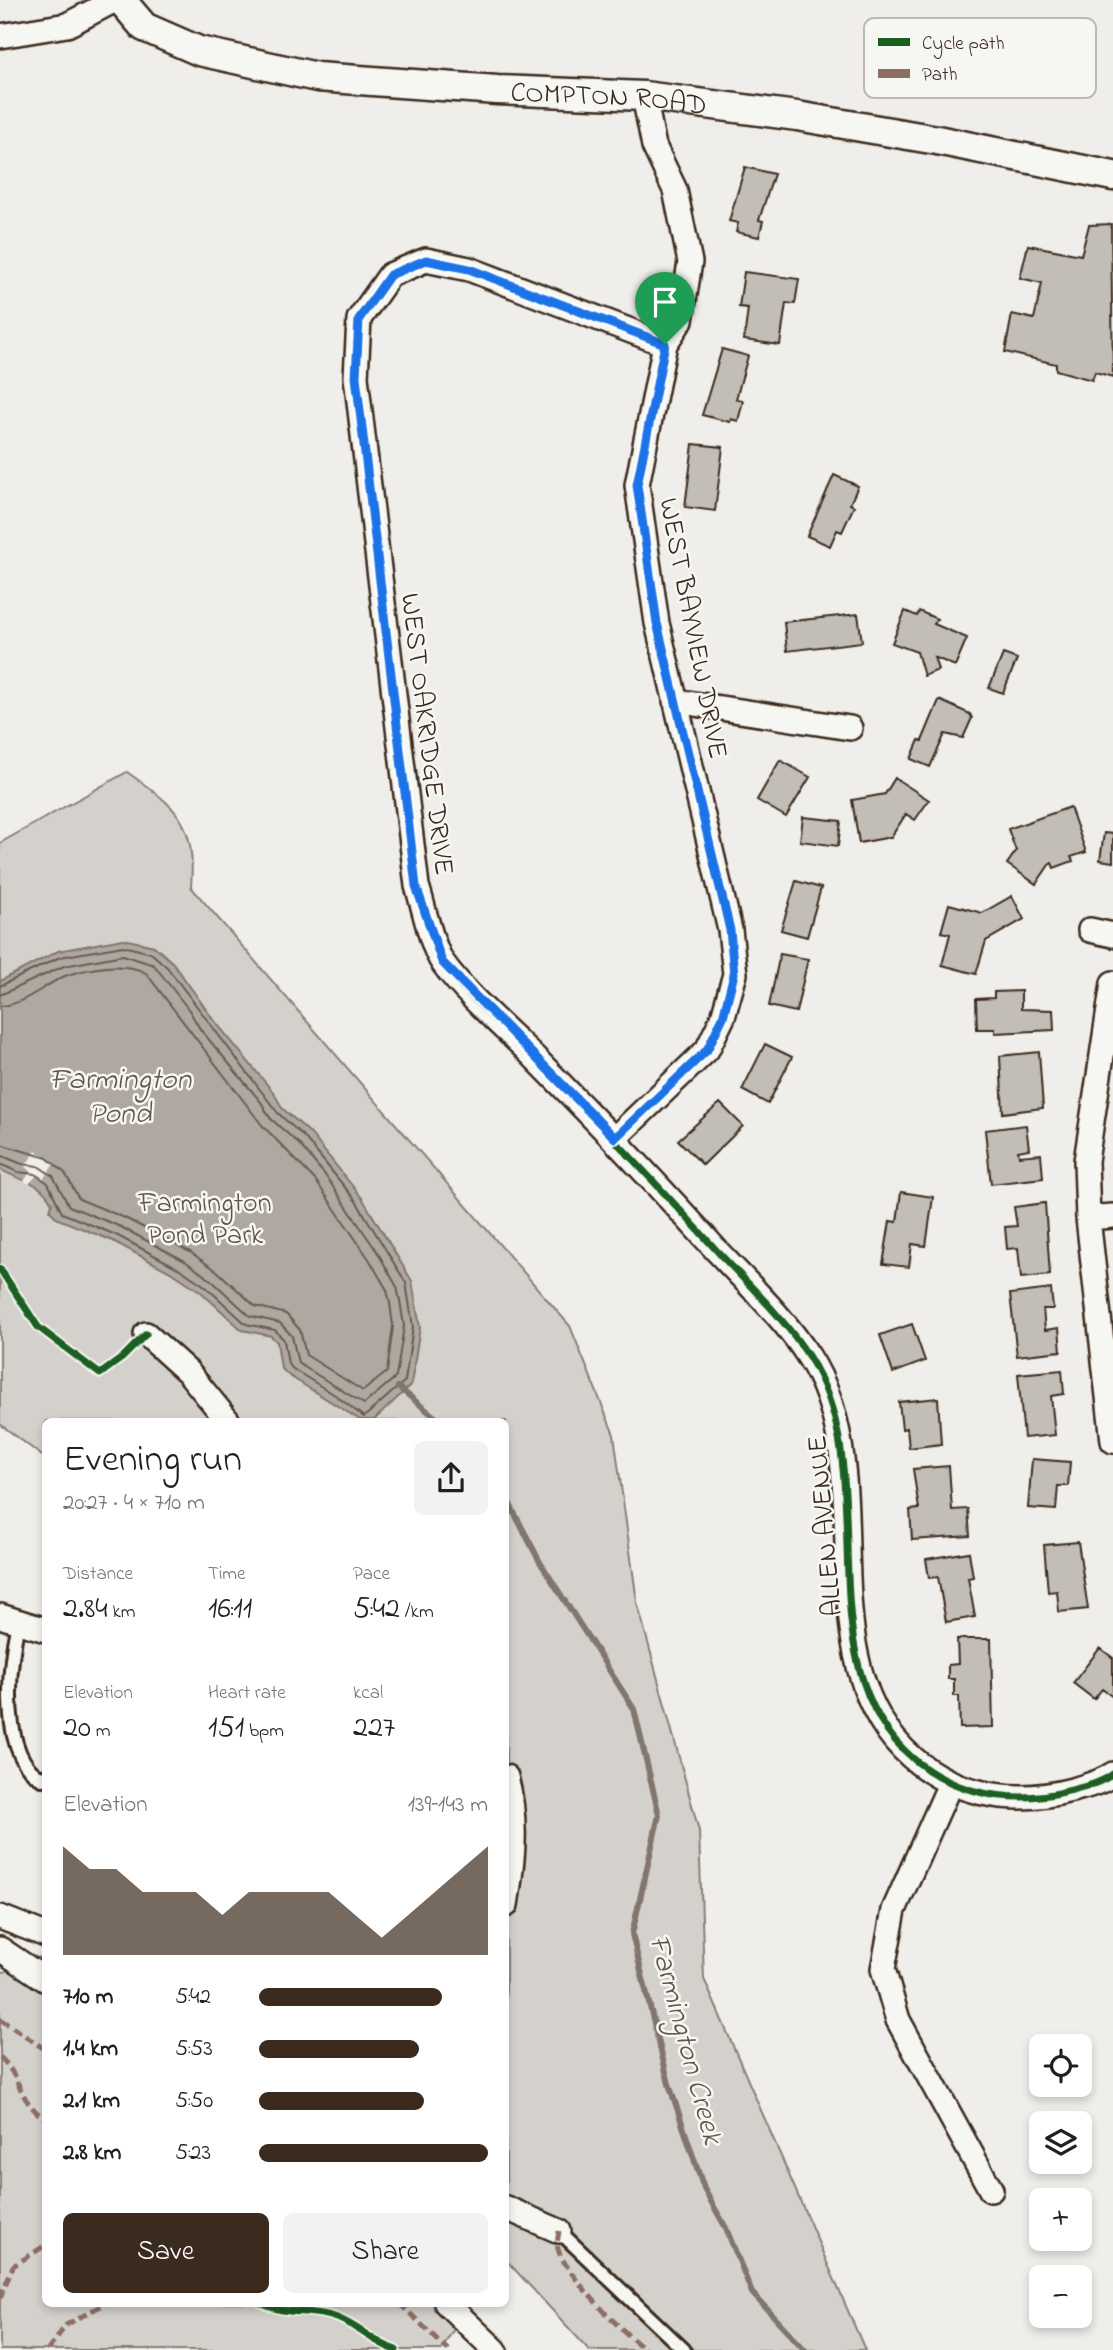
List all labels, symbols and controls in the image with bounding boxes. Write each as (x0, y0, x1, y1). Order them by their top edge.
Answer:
legend (864, 18, 1096, 98)
text: Cycle path (922, 31, 1004, 59)
text: Path (922, 62, 958, 89)
street label: COMPTON ROAD (510, 74, 709, 128)
pin (635, 272, 695, 344)
icon: arrive (646, 283, 684, 321)
street label: WEST BAYVIEW DRIVE (646, 495, 737, 763)
street label: WEST OAKRIDGE DRIVE (388, 591, 463, 878)
water label: Farmington Pond (49, 1059, 192, 1137)
park label: Farmington Pond Park (138, 1184, 271, 1257)
text: Evening run (63, 1433, 242, 1489)
street label: ALLEN AVENUE (798, 1433, 855, 1618)
button: share (414, 1441, 488, 1515)
text: 20:27 · 4 × 710 m (63, 1487, 205, 1520)
text: Distance (63, 1561, 133, 1588)
text: Time (208, 1561, 246, 1588)
text: Pace (353, 1561, 390, 1588)
text: 2.84 (63, 1588, 108, 1632)
text: 16:11 (208, 1588, 252, 1632)
text: 5:42 (353, 1588, 400, 1632)
text: km (108, 1599, 135, 1626)
text: /km (400, 1599, 434, 1626)
text: Elevation (63, 1680, 133, 1707)
text: Heart rate (208, 1680, 286, 1707)
text: kcal (353, 1680, 383, 1707)
text: 20 (63, 1707, 91, 1751)
text: 151 (208, 1707, 244, 1751)
text: 227 (353, 1707, 395, 1751)
text: m (91, 1718, 110, 1745)
text: bpm (244, 1718, 284, 1745)
text: Elevation (63, 1789, 148, 1822)
text: 139–143 m (408, 1789, 488, 1822)
water label: Farmington Creek (635, 1930, 734, 2151)
text: 710 m (63, 1981, 113, 2014)
text: 5:42 (175, 1981, 211, 2014)
text: 1.4 km (63, 2033, 118, 2066)
text: 5:53 (175, 2033, 213, 2066)
map controls (1029, 2034, 1092, 2328)
button: locate (1029, 2034, 1092, 2097)
text: 2.1 km (63, 2085, 120, 2118)
text: 5:50 (175, 2085, 213, 2118)
button: layers (1029, 2111, 1092, 2174)
text: 2.8 km (63, 2137, 121, 2170)
text: 5:23 (175, 2137, 211, 2170)
button: + (1029, 2188, 1092, 2251)
button: Save (63, 2213, 269, 2293)
button: Share (283, 2213, 488, 2293)
button: − (1029, 2265, 1092, 2328)

